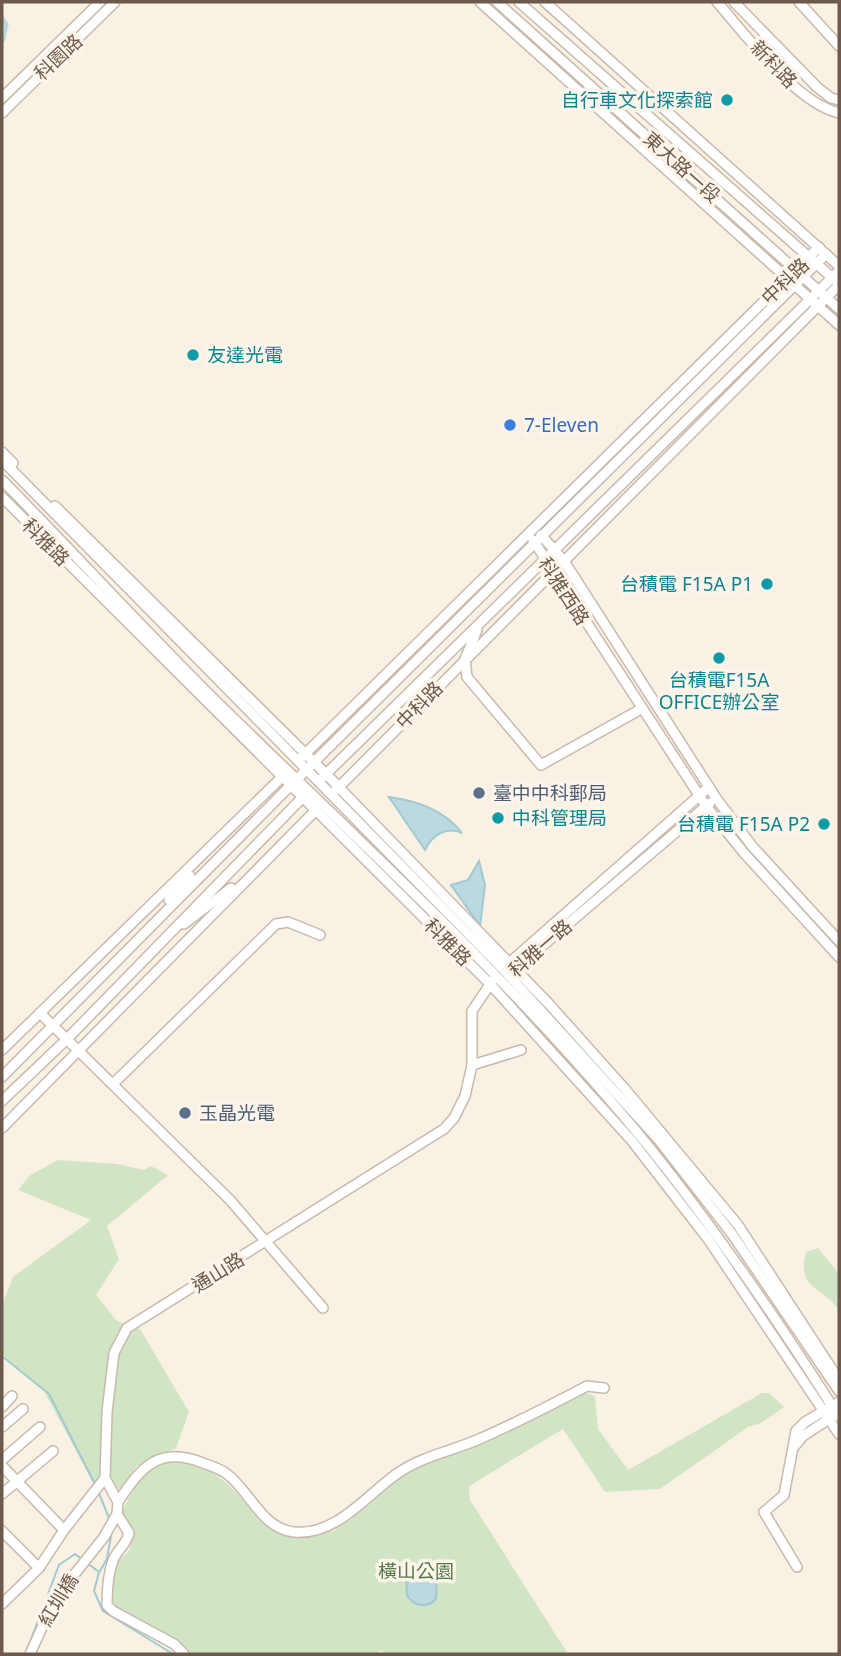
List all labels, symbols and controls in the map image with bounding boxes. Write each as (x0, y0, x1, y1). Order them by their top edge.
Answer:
street label: 科園路 (28, 28, 88, 86)
street label: 新科路 (745, 34, 803, 94)
place label: 自行車文化探索館 (561, 87, 713, 113)
marker: 自行車文化探索館 (719, 92, 735, 108)
street label: 東大路一段 (638, 126, 726, 208)
street label: 中科路 (755, 252, 815, 310)
place label: 友達光電 (207, 342, 283, 368)
marker: 友達光電 (185, 347, 201, 363)
place label: 7-Eleven (524, 412, 599, 438)
marker: 7-Eleven (502, 417, 518, 433)
street label: 科雅路 (17, 513, 75, 571)
street label: 科雅西路 (532, 552, 596, 630)
place label: 台積電 F15A P1 (620, 571, 753, 597)
marker: 台積電 F15A P1 (759, 576, 775, 592)
marker: 台積電F15A OFFICE辦公室 (711, 650, 727, 666)
place label: 台積電F15A OFFICE辦公室 (659, 667, 779, 715)
street label: 中科路 (390, 675, 448, 735)
place label: 臺中中科郵局 (493, 780, 607, 806)
marker: 臺中中科郵局 (471, 785, 487, 801)
place label: 中科管理局 (512, 805, 607, 831)
marker: 中科管理局 (490, 810, 506, 826)
place label: 台積電 F15A P2 (677, 811, 810, 837)
marker: 台積電 F15A P2 (816, 816, 832, 832)
street label: 科雅路 (419, 913, 477, 971)
street label: 科雅一路 (503, 913, 577, 983)
place label: 玉晶光電 (199, 1100, 275, 1126)
marker: 玉晶光電 (177, 1105, 193, 1121)
street label: 通山路 (187, 1246, 249, 1298)
park label: 橫山公園 (378, 1558, 454, 1584)
street label: 紅圳橋 (32, 1569, 84, 1631)

